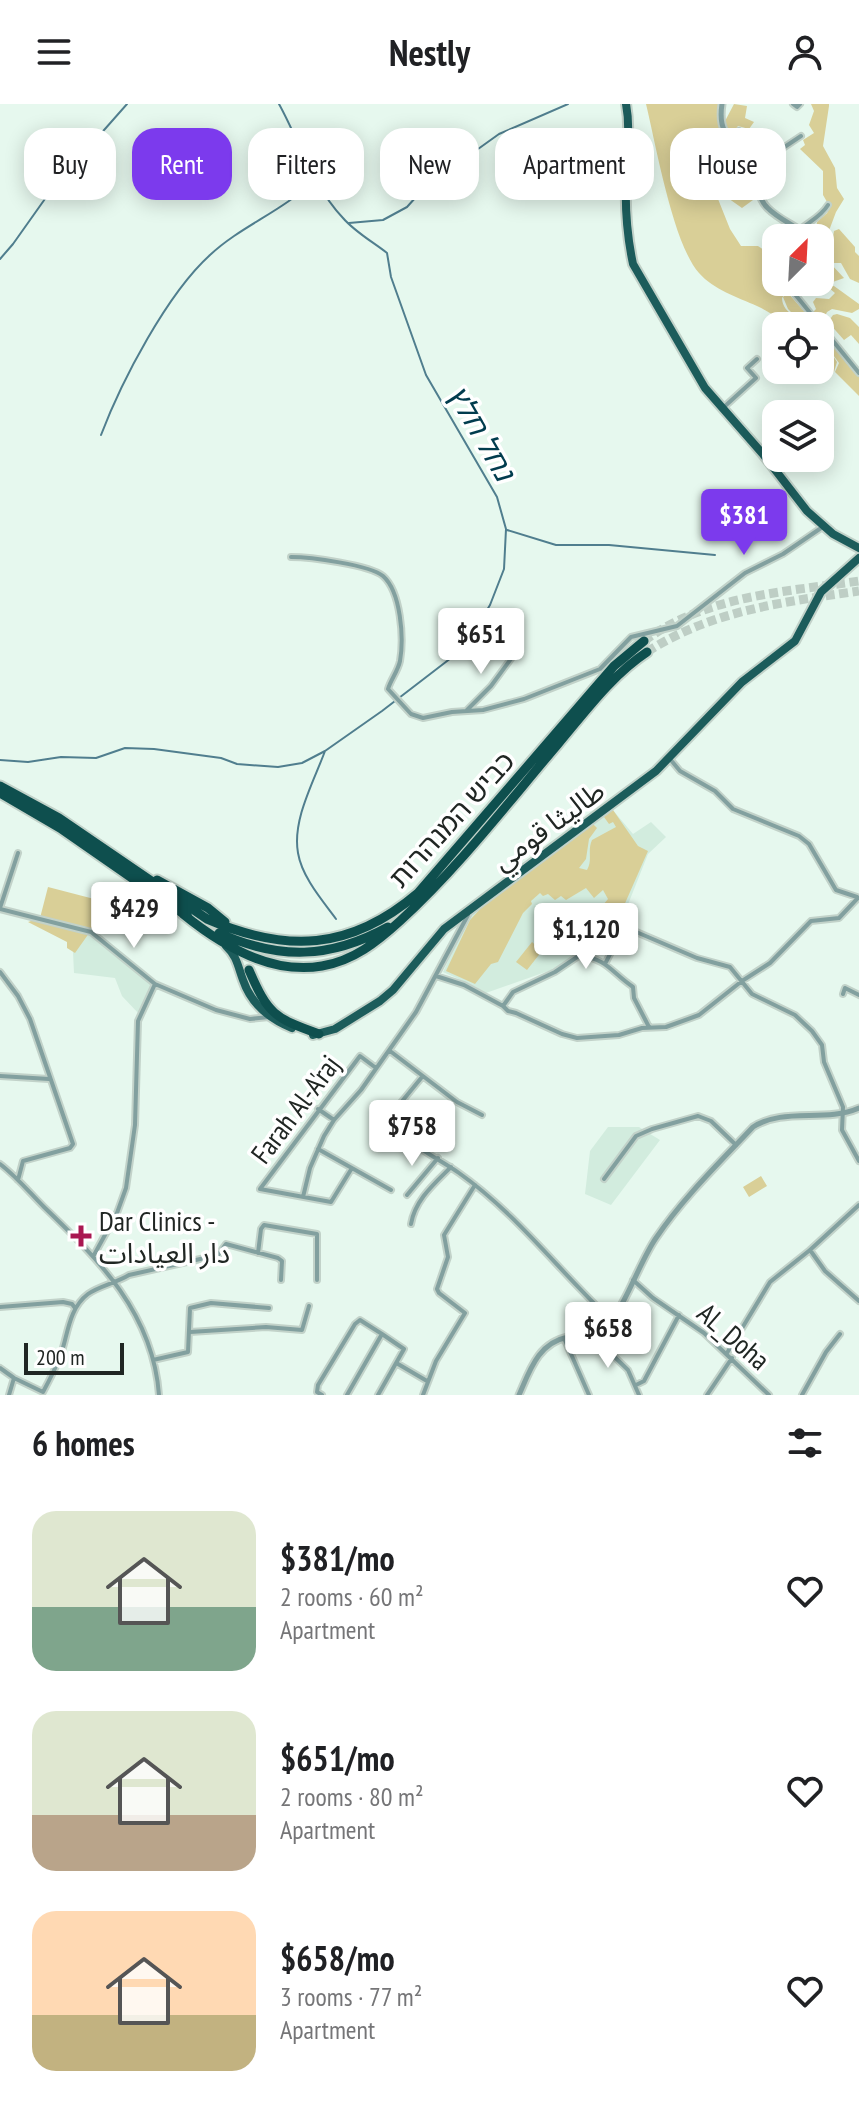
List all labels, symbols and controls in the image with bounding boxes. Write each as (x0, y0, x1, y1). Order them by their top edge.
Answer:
text: Nestly (389, 29, 470, 76)
icon: menu (32, 30, 76, 74)
icon: person (783, 30, 827, 74)
chip: Buy (24, 128, 116, 200)
chip: Rent (132, 128, 232, 200)
chip: Filters (248, 128, 364, 200)
chip: New (380, 128, 479, 200)
chip: Apartment (495, 128, 654, 200)
chip: House (670, 128, 786, 200)
north arrow (762, 224, 834, 296)
map controls (762, 224, 834, 472)
button: locate (762, 312, 834, 384)
water label: נחל חלץ (439, 377, 526, 489)
button: layers (762, 400, 834, 472)
pin: $381 (697, 489, 791, 557)
text: $381 (719, 498, 769, 531)
pin: $651 (434, 608, 528, 676)
text: $651 (456, 617, 506, 650)
street label: כביש המנהרות (380, 743, 522, 895)
street label: طاليثا قومي (484, 772, 614, 881)
pin: $429 (87, 882, 181, 950)
text: $429 (109, 891, 159, 924)
pin: $1,120 (521, 903, 651, 971)
text: $1,120 (552, 912, 620, 945)
street label: Farah Al-A'raj (242, 1047, 348, 1171)
pin: $758 (365, 1100, 459, 1168)
text: $758 (387, 1109, 437, 1142)
place label: Dar Clinics - دار العيادات (99, 1202, 230, 1271)
marker: Dar Clinics - دار العيادات (70, 1225, 92, 1247)
street label: AL_Doha (690, 1294, 778, 1378)
pin: $658 (561, 1302, 655, 1370)
text: $658 (583, 1311, 633, 1344)
scale bar (24, 1339, 124, 1375)
text: 200 m (36, 1343, 85, 1371)
text: 6 homes (32, 1421, 135, 1465)
icon: filters (783, 1421, 827, 1465)
text: $381/mo (280, 1536, 395, 1580)
icon: home (96, 1543, 192, 1639)
icon: heart (783, 1569, 827, 1613)
text: 2 rooms · 60 m² (280, 1580, 424, 1613)
text: Apartment (280, 1613, 375, 1646)
text: $651/mo (280, 1736, 395, 1780)
icon: home (96, 1743, 192, 1839)
icon: heart (783, 1769, 827, 1813)
text: 2 rooms · 80 m² (280, 1780, 424, 1813)
text: Apartment (280, 1813, 375, 1846)
text: $658/mo (280, 1936, 395, 1980)
icon: home (96, 1943, 192, 2039)
icon: heart (783, 1969, 827, 2013)
text: 3 rooms · 77 m² (280, 1980, 422, 2013)
text: Apartment (280, 2013, 375, 2046)

